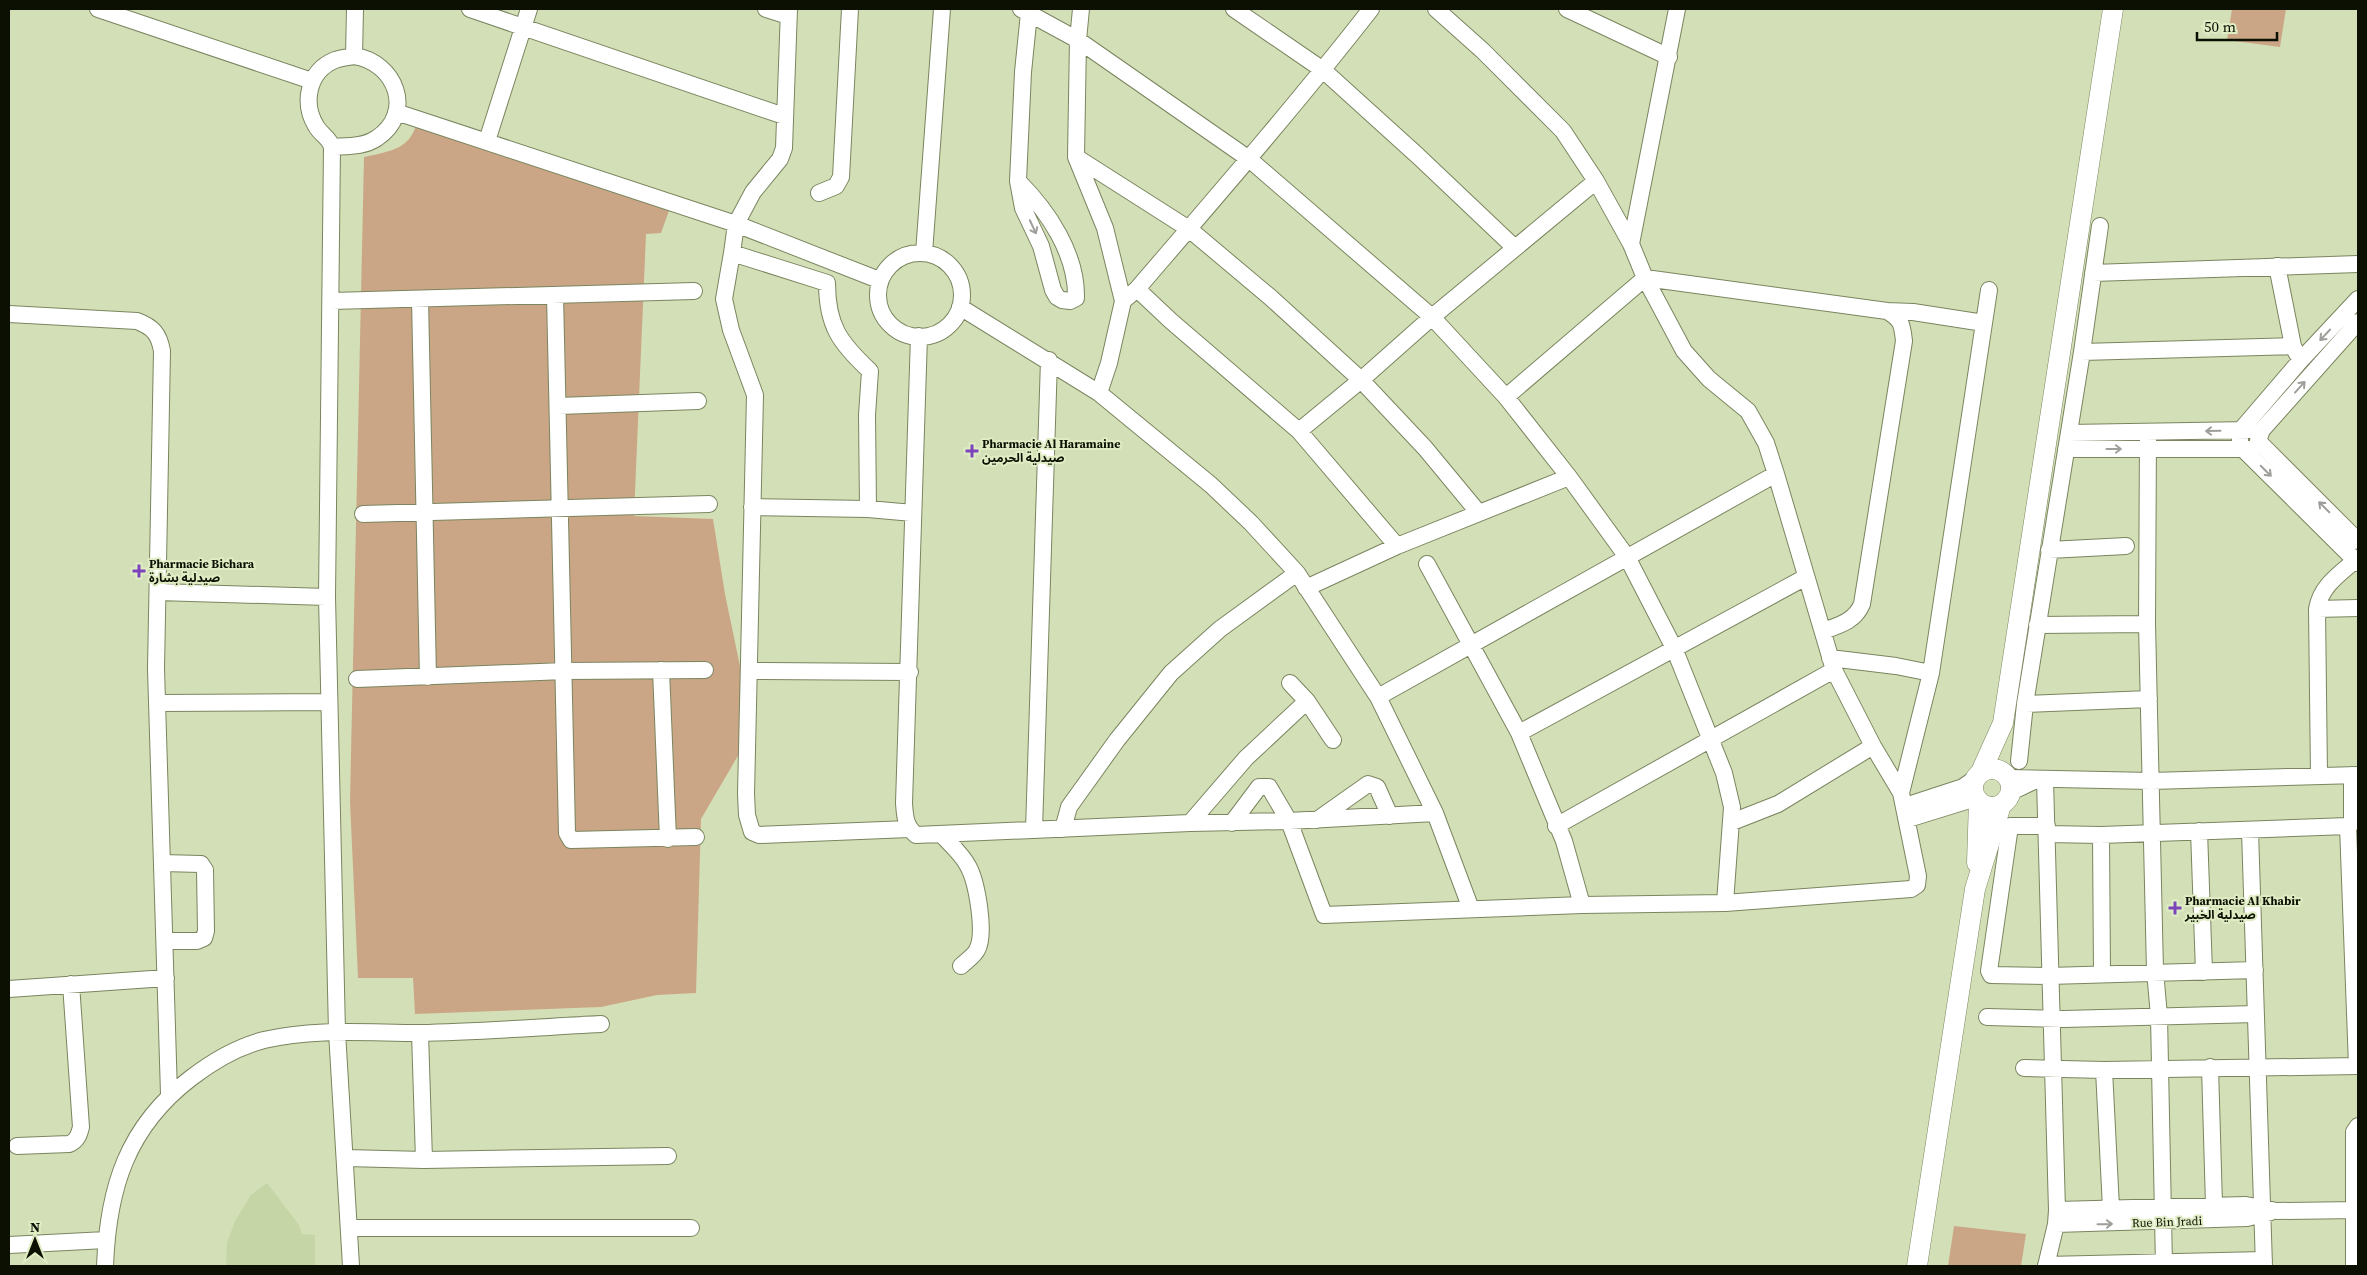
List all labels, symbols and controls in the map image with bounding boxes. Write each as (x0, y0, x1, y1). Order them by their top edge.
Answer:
scale bar (2197, 10, 2277, 42)
text: 50 m (2204, 16, 2236, 37)
one-way arrow (1028, 219, 1038, 234)
one-way arrow (2319, 328, 2331, 341)
one-way arrow (2295, 381, 2306, 394)
one-way arrow (2206, 426, 2222, 436)
place label: Pharmacie Al Haramaine صيدلية الحرمين (982, 436, 1120, 466)
one-way arrow (2106, 444, 2122, 454)
marker: Pharmacie Al Haramaine صيدلية الحرمين (966, 445, 978, 457)
one-way arrow (2260, 465, 2272, 477)
one-way arrow (2317, 501, 2330, 513)
place label: Pharmacie Bichara صيدلية بشارة (149, 556, 255, 586)
marker: Pharmacie Bichara صيدلية بشارة (133, 565, 145, 577)
place label: Pharmacie Al Khabir صيدلية الخبير (2184, 893, 2301, 923)
marker: Pharmacie Al Khabir صيدلية الخبير (2169, 902, 2181, 914)
street label: Rue Bin Jradi (2132, 1213, 2203, 1231)
north arrow (10, 1215, 60, 1265)
text: N (30, 1217, 40, 1237)
one-way arrow (2096, 1219, 2113, 1229)

